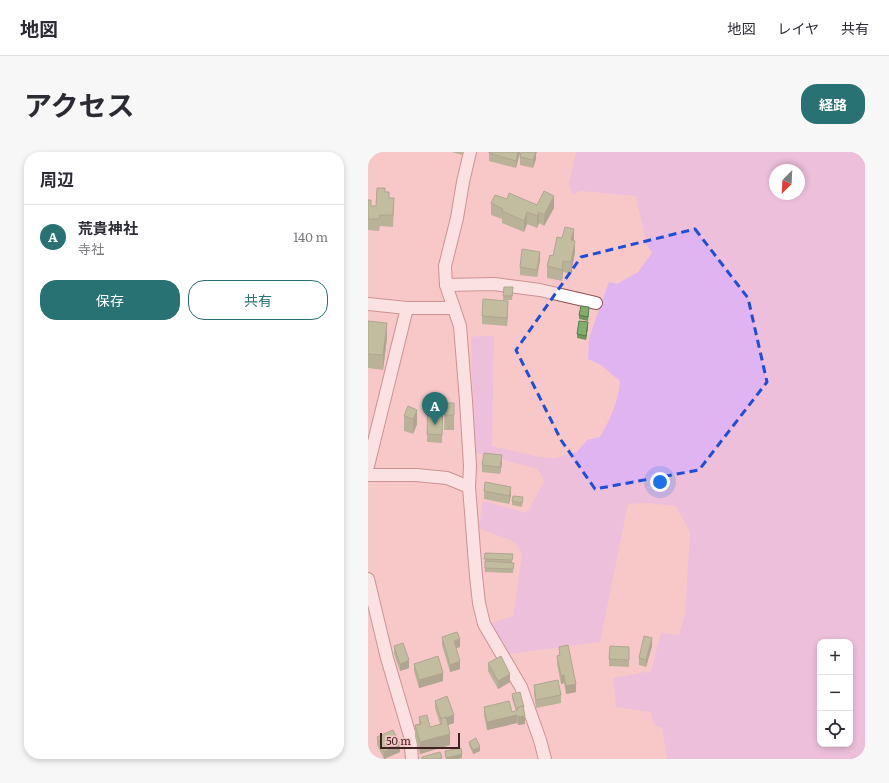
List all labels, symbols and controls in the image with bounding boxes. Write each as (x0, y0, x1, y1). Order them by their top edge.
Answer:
text: 地図 (20, 14, 58, 42)
text: 地図 (727, 18, 755, 38)
text: レイヤ (777, 18, 819, 38)
text: 共有 (841, 18, 869, 38)
text: アクセス (24, 83, 135, 125)
button: 経路 (801, 84, 865, 124)
north arrow (769, 164, 805, 200)
text: 周辺 (40, 166, 74, 191)
text: 荒貴神社 (78, 216, 138, 239)
text: A (48, 227, 58, 246)
text: 140 m (293, 227, 328, 246)
text: 寺社 (78, 239, 104, 258)
button: 保存 (40, 280, 180, 320)
button: 共有 (188, 280, 328, 320)
pin: A (422, 392, 448, 425)
your location (650, 472, 670, 492)
map controls (817, 639, 853, 747)
button: + (817, 639, 853, 675)
button: − (817, 675, 853, 711)
button: locate (817, 711, 853, 747)
scale bar (380, 731, 460, 750)
text: 50 m (386, 732, 411, 748)

